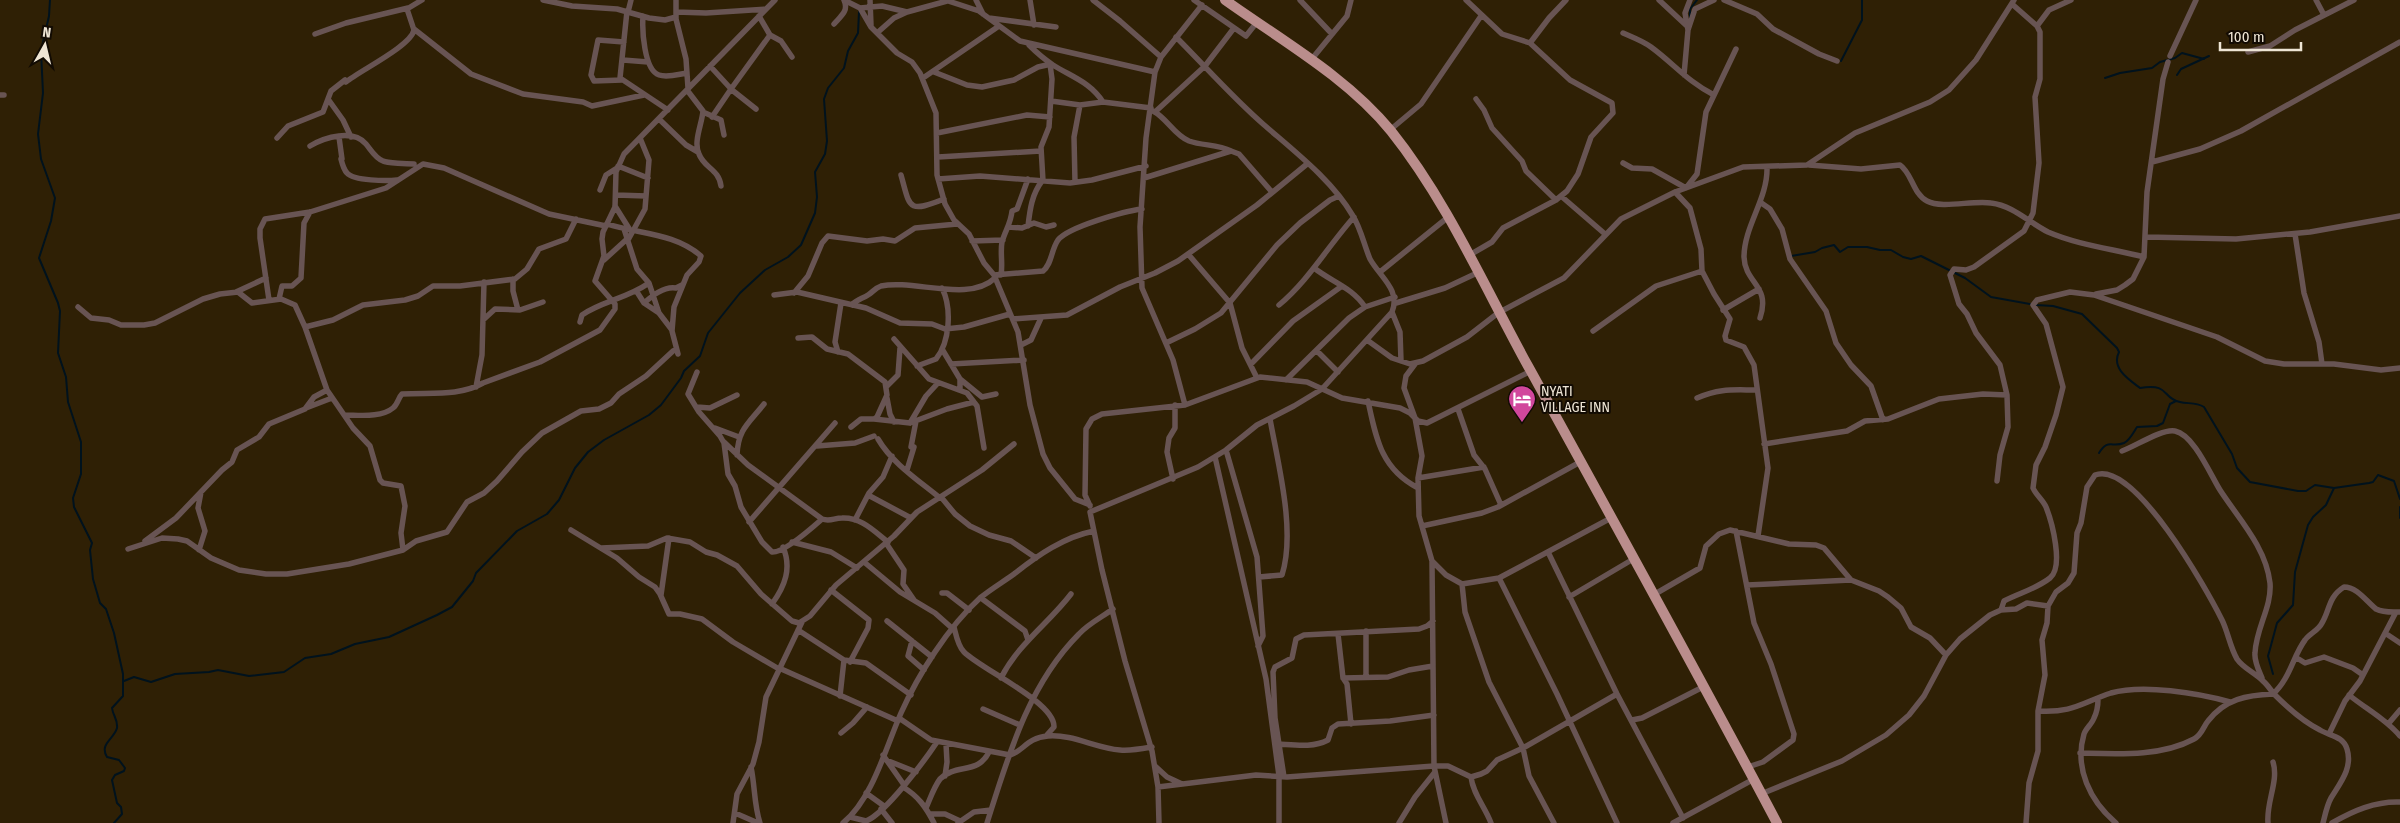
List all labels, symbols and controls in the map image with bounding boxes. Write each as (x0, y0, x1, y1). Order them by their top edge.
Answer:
north arrow (20, 20, 70, 70)
scale bar (2220, 20, 2301, 52)
text: N (41, 24, 52, 42)
text: 100 m (2228, 28, 2265, 46)
place label: NYATI VILLAGE INN (1541, 383, 1610, 416)
hotel icon: NYATI VILLAGE INN (1507, 384, 1537, 423)

